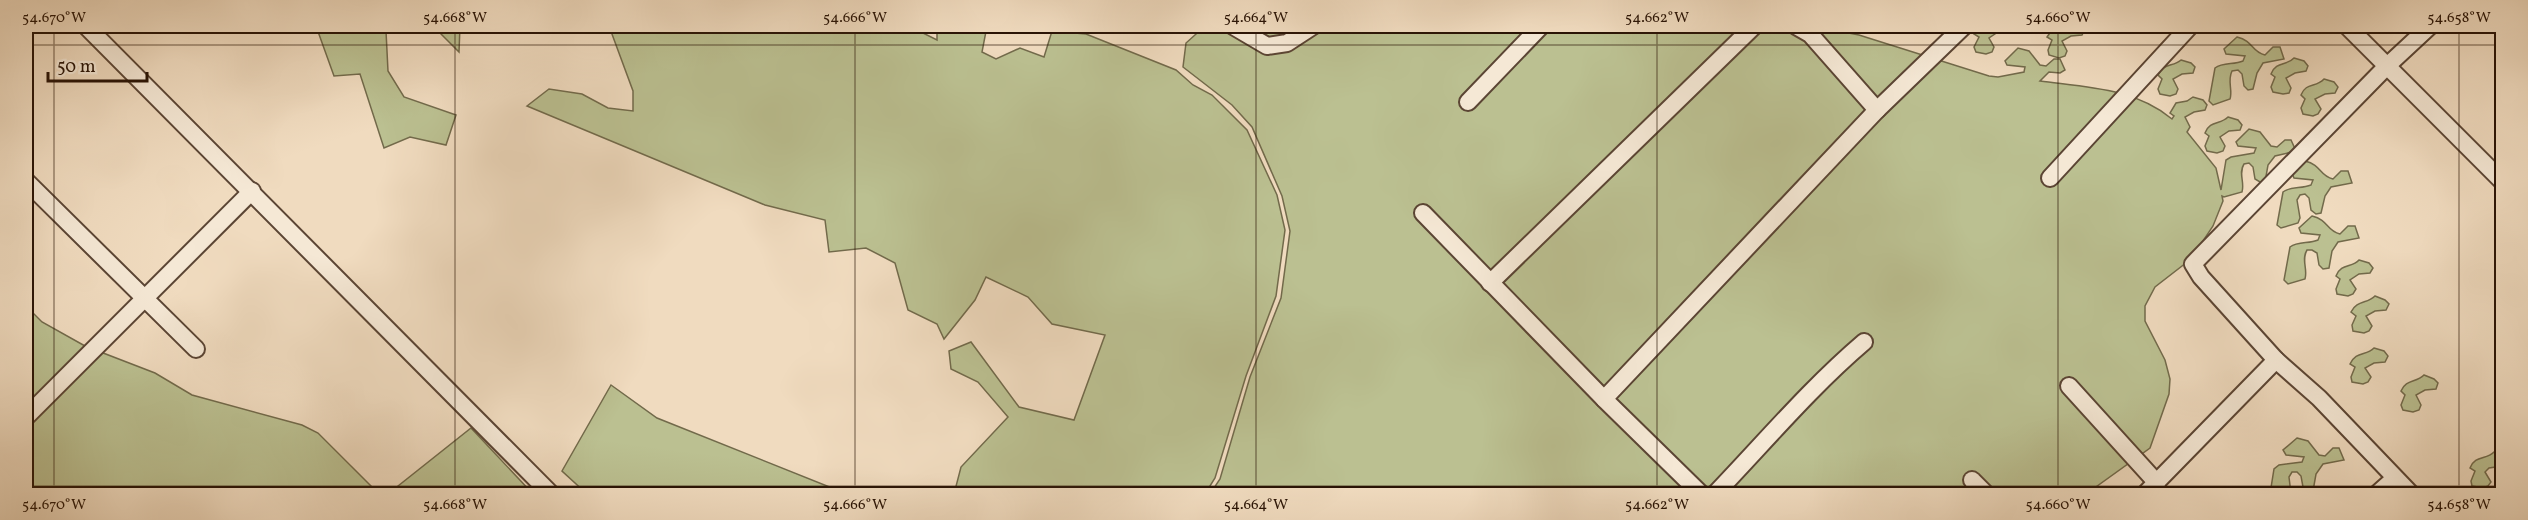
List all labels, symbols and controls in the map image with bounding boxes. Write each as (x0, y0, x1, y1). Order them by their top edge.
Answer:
text: 54.670°W (22, 8, 86, 29)
text: 54.668°W (423, 8, 487, 29)
text: 54.666°W (823, 8, 887, 29)
text: 54.664°W (1224, 8, 1288, 29)
text: 54.662°W (1625, 8, 1689, 29)
text: 54.660°W (2025, 8, 2091, 29)
text: 54.658°W (2427, 8, 2491, 29)
scale bar (48, 45, 147, 83)
text: 50 m (57, 55, 96, 80)
text: 54.670°W (22, 495, 86, 516)
text: 54.668°W (423, 495, 487, 516)
text: 54.666°W (823, 495, 887, 516)
text: 54.664°W (1224, 495, 1288, 516)
text: 54.662°W (1625, 495, 1689, 516)
text: 54.660°W (2025, 495, 2091, 516)
text: 54.658°W (2427, 495, 2491, 516)

